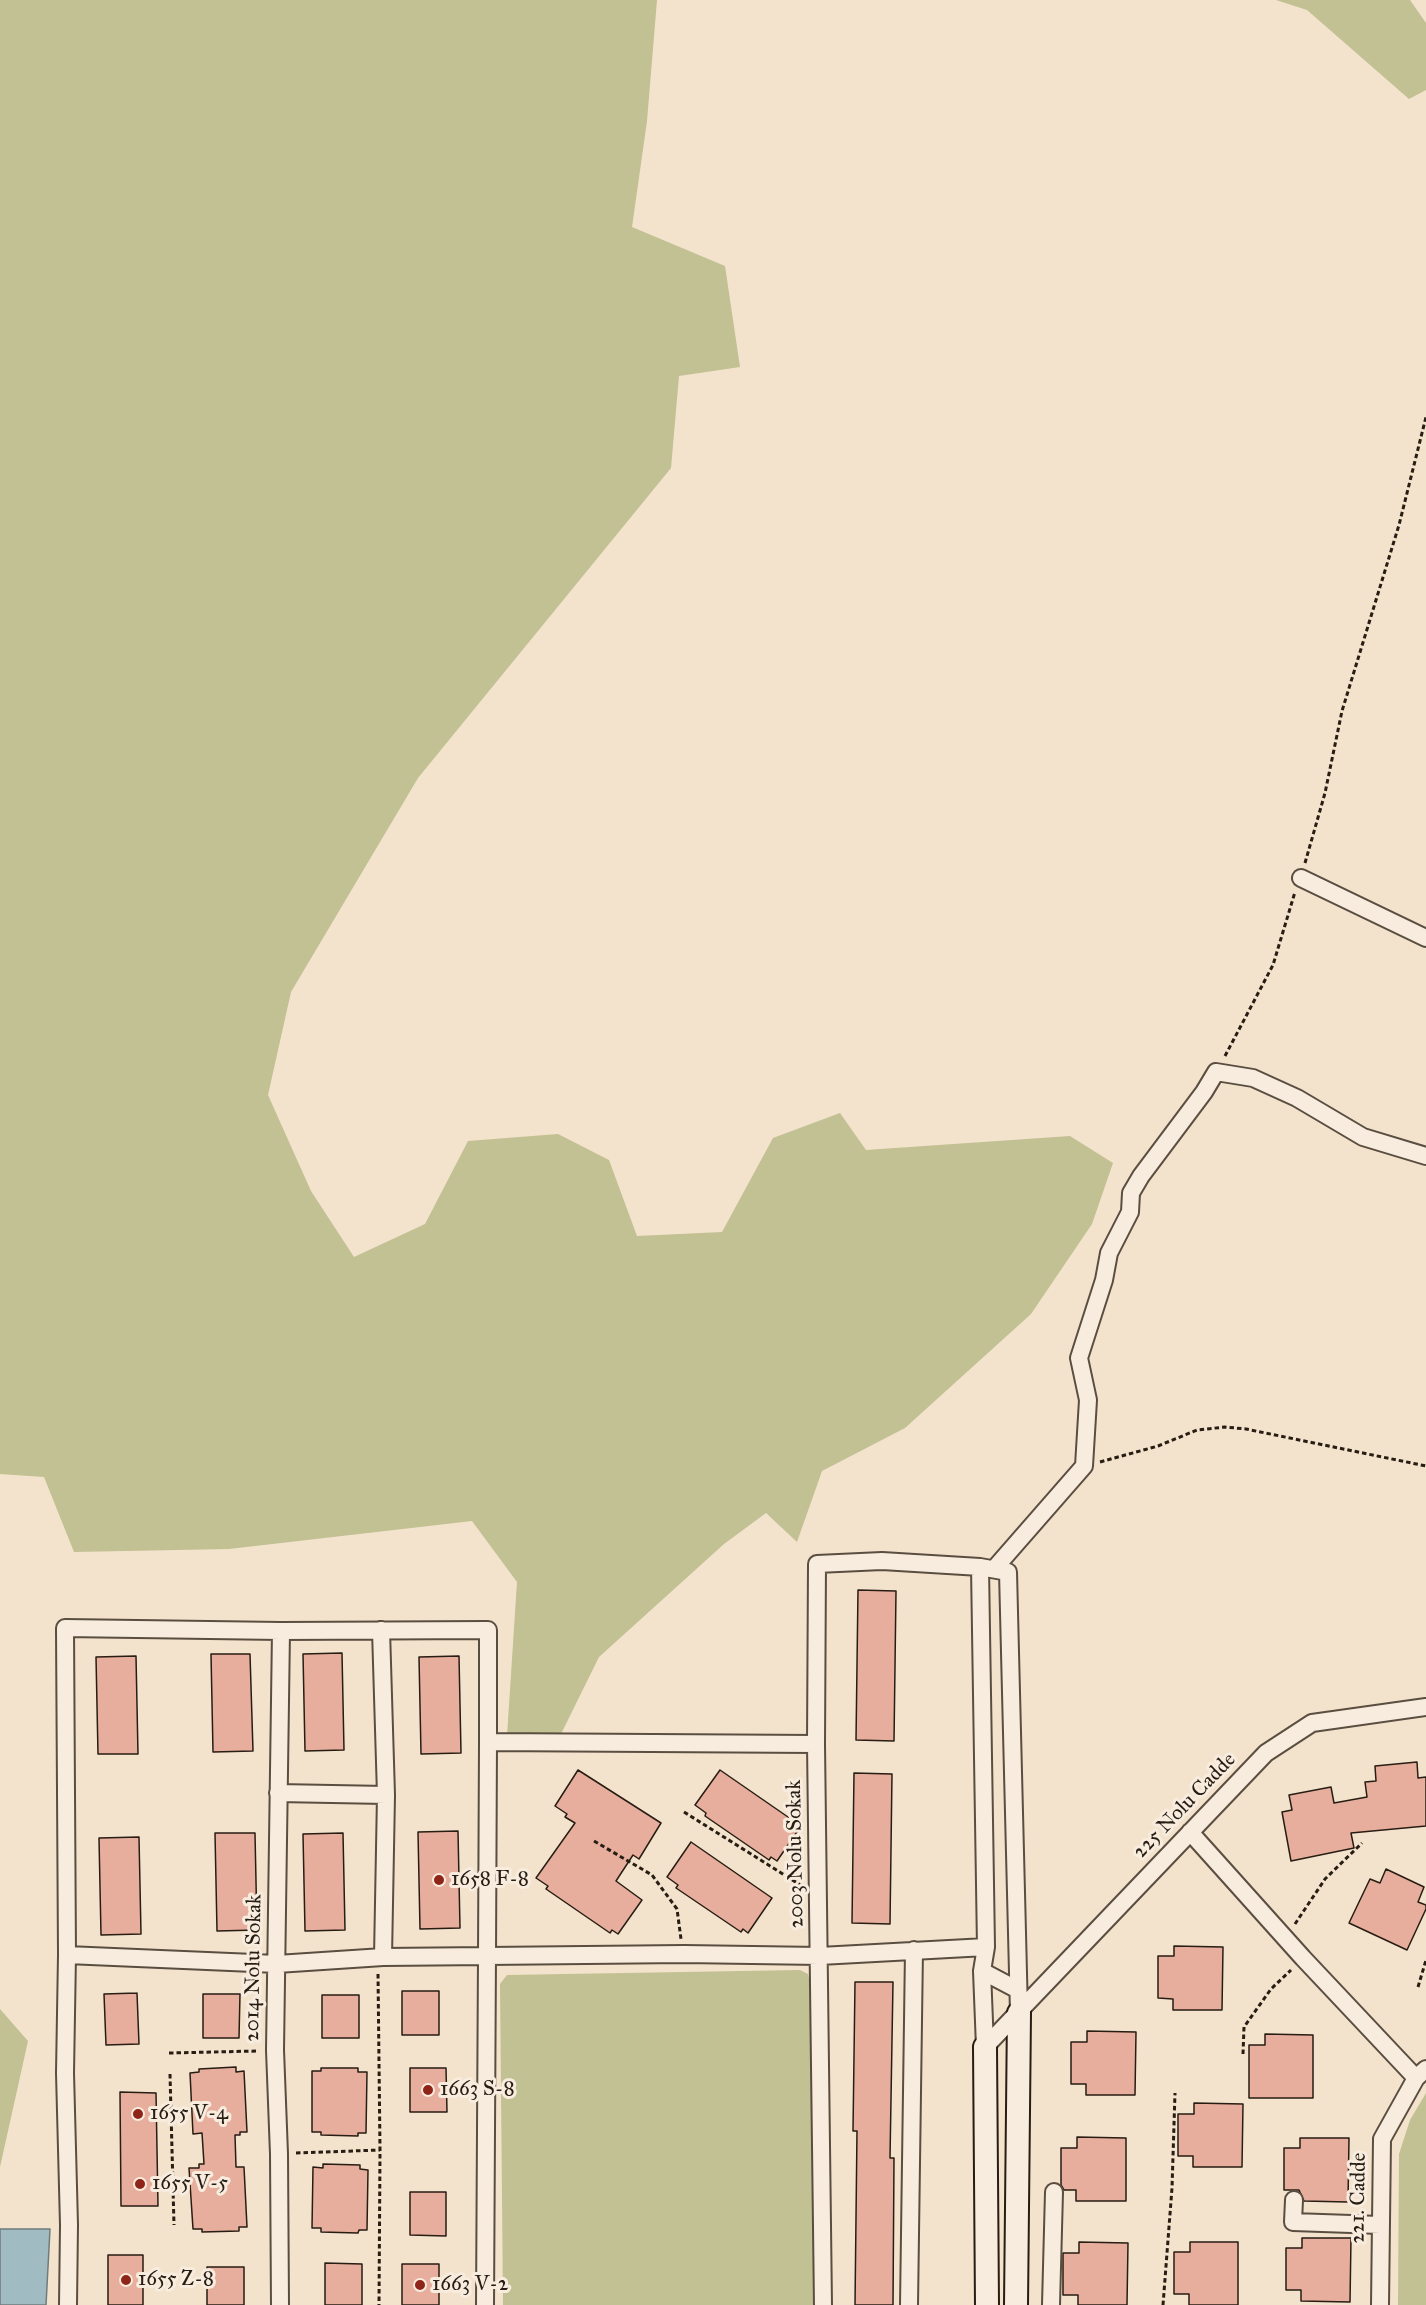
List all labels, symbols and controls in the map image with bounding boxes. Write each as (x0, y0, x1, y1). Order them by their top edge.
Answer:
street label: 225 Nolu Cadde (1128, 1748, 1242, 1864)
street label: 2003 Nolu Sokak (782, 1780, 810, 1928)
place label: 1658 F-8 (451, 1867, 529, 1893)
marker: 1658 F-8 (432, 1873, 446, 1887)
street label: 2014 Nolu Sokak (240, 1894, 268, 2042)
place label: 1663 S-8 (440, 2077, 515, 2103)
marker: 1663 S-8 (421, 2083, 435, 2097)
place label: 1655 V-4 (150, 2101, 228, 2127)
marker: 1655 V-4 (131, 2107, 145, 2121)
street label: 221. Cadde (1346, 2152, 1372, 2244)
place label: 1655 V-5 (152, 2171, 228, 2197)
marker: 1655 V-5 (133, 2177, 147, 2191)
place label: 1655 Z-8 (138, 2267, 214, 2293)
place label: 1663 V-2 (432, 2272, 508, 2298)
marker: 1655 Z-8 (119, 2273, 133, 2287)
marker: 1663 V-2 (413, 2278, 427, 2292)

